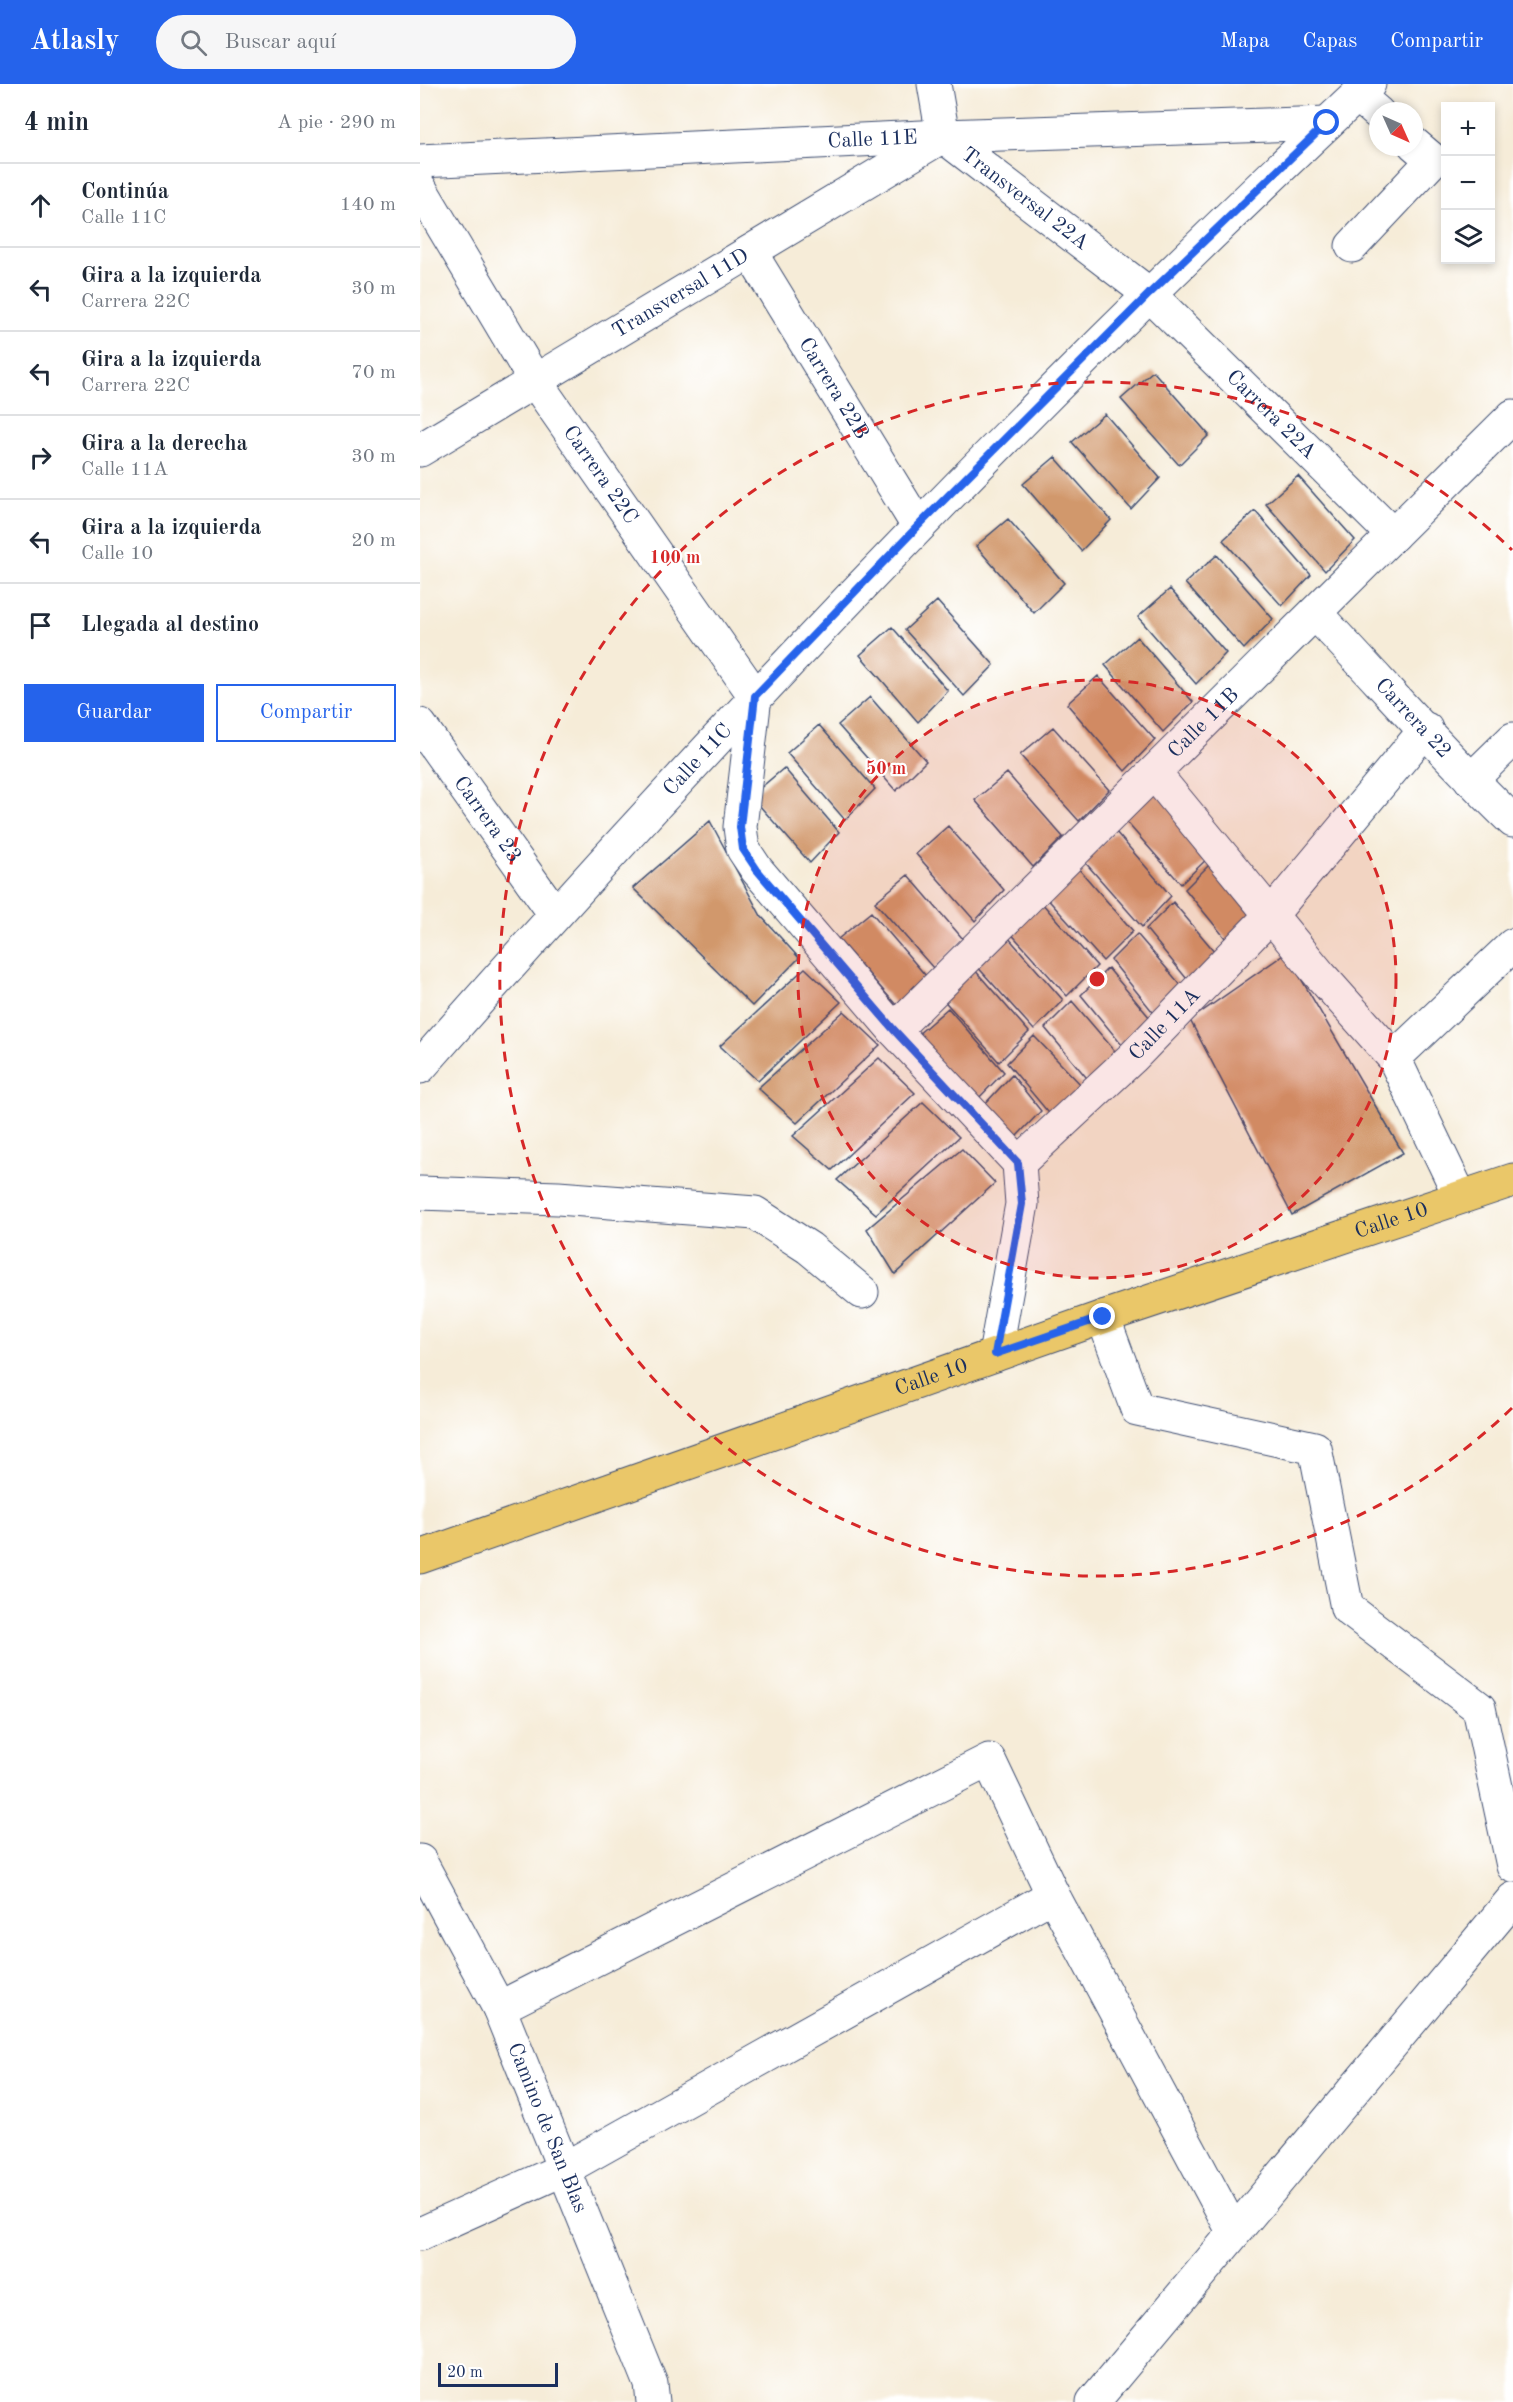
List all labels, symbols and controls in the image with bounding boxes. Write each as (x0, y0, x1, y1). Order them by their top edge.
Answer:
search box (156, 15, 576, 69)
icon: search (177, 26, 210, 59)
text: Atlasly (30, 28, 120, 56)
text: Buscar aquí (225, 31, 336, 53)
text: Mapa (1220, 31, 1270, 52)
text: Capas (1303, 31, 1357, 52)
text: Compartir (1390, 31, 1483, 52)
north arrow (1369, 102, 1423, 156)
map controls (1441, 102, 1495, 264)
button: + (1441, 102, 1495, 156)
route start (1313, 109, 1339, 135)
text: 4 min (24, 110, 89, 136)
text: A pie · 290 m (277, 113, 396, 133)
street label: Calle 11E (827, 127, 918, 152)
street label: Transversal 22A (957, 144, 1093, 254)
button: − (1441, 156, 1495, 210)
text: Continúa (81, 181, 169, 203)
icon: ahead (24, 189, 57, 222)
text: 140 m (340, 195, 396, 215)
text: Calle 11C (81, 208, 166, 228)
button: layers (1441, 210, 1495, 264)
street label: Transversal 11D (609, 245, 752, 342)
text: Gira a la izquierda (81, 265, 261, 287)
icon: left (24, 273, 57, 306)
text: 30 m (351, 279, 396, 299)
text: Carrera 22C (81, 292, 190, 312)
street label: Carrera 22B (795, 334, 873, 443)
text: Gira a la izquierda (81, 349, 261, 371)
icon: left (24, 357, 57, 390)
text: 70 m (351, 363, 396, 383)
street label: Carrera 22A (1222, 366, 1320, 463)
text: Carrera 22C (81, 376, 190, 396)
street label: Carrera 22C (559, 422, 642, 528)
text: Gira a la derecha (81, 433, 248, 455)
icon: right (24, 441, 57, 474)
text: 30 m (351, 447, 396, 467)
text: Calle 11A (81, 460, 168, 480)
text: Gira a la izquierda (81, 517, 261, 539)
icon: left (24, 525, 57, 558)
text: 20 m (351, 531, 396, 551)
text: Calle 10 (81, 544, 153, 564)
text: 100 m (650, 549, 700, 567)
icon: arrive (24, 609, 57, 642)
text: Llegada al destino (81, 614, 259, 636)
street label: Carrera 22 (1371, 674, 1455, 762)
button: Guardar (24, 684, 204, 742)
button: Compartir (216, 684, 396, 742)
street label: Calle 11B (1164, 684, 1243, 762)
street label: Calle 11C (659, 720, 736, 800)
text: 50 m (866, 760, 906, 778)
street label: Carrera 23 (450, 772, 525, 866)
centre of rings (1087, 969, 1107, 989)
street label: Calle 11A (1125, 984, 1204, 1065)
street label: Calle 10 (1352, 1199, 1431, 1243)
route end (1089, 1303, 1115, 1329)
street label: Calle 10 (892, 1355, 971, 1400)
street label: Camino de San Blas (504, 2040, 591, 2216)
scale bar (438, 2360, 558, 2388)
text: 20 m (447, 2365, 483, 2381)

